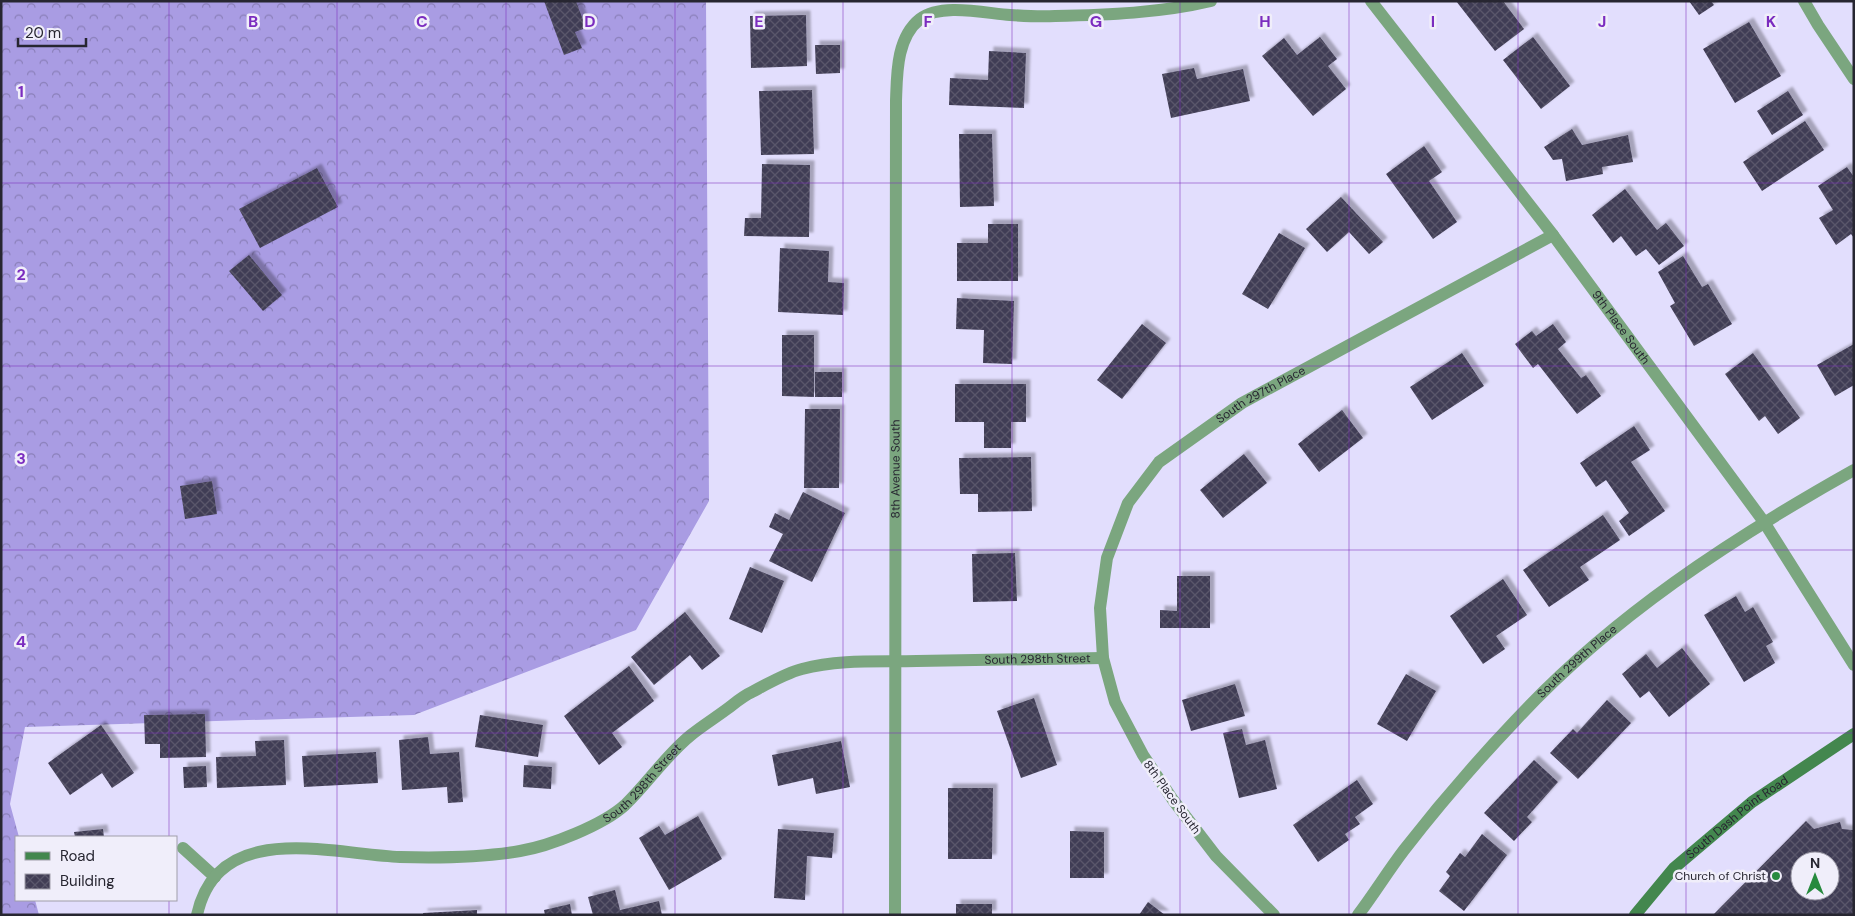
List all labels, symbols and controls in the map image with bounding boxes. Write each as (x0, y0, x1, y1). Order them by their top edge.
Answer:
text: B (248, 11, 258, 32)
text: C (416, 11, 428, 32)
text: D (584, 11, 596, 32)
text: E (754, 11, 764, 32)
text: F (924, 11, 933, 32)
text: G (1090, 11, 1102, 32)
text: H (1259, 11, 1271, 32)
text: I (1431, 11, 1435, 32)
text: J (1598, 11, 1606, 32)
text: K (1766, 11, 1777, 32)
scale bar (18, 15, 85, 47)
text: 20 m (25, 23, 61, 43)
text: 1 (18, 81, 24, 102)
text: 2 (16, 264, 26, 285)
street label: 9th Place South (1588, 287, 1653, 368)
street label: South 297th Place (1213, 362, 1308, 427)
street label: 8th Avenue South (887, 420, 904, 518)
text: 3 (16, 448, 26, 469)
street label: South 299th Place (1534, 621, 1621, 701)
text: 4 (16, 631, 26, 652)
street label: South 298th Street (984, 650, 1091, 668)
street label: South 298th Street (600, 740, 685, 827)
street label: 8th Place South (1140, 757, 1204, 837)
street label: South Dash Point Road (1682, 772, 1791, 863)
legend (15, 836, 178, 901)
text: Road (60, 846, 95, 866)
north arrow (1790, 851, 1840, 901)
text: N (1810, 854, 1820, 872)
place label: Church of Christ (1675, 868, 1766, 884)
marker: Church of Christ (1770, 870, 1782, 882)
text: Building (60, 871, 115, 891)

